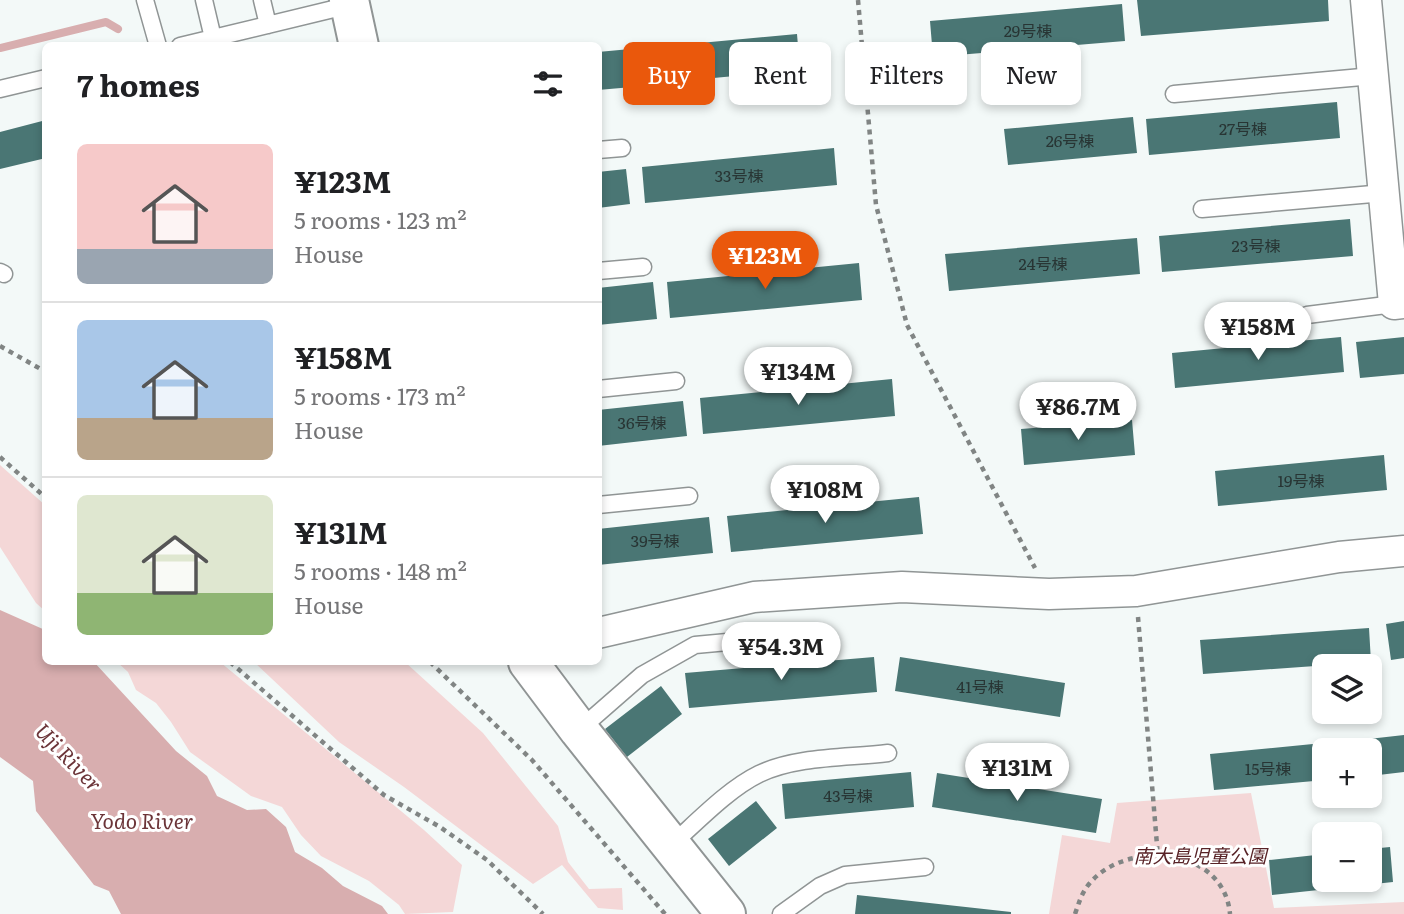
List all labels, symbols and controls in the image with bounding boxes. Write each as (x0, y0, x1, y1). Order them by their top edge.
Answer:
house number: 29号棟 (1004, 18, 1052, 42)
chip: Buy (623, 42, 715, 105)
chip: Rent (729, 42, 831, 105)
chip: Filters (845, 42, 967, 105)
chip: New (981, 42, 1081, 105)
text: 7 homes (77, 62, 200, 106)
icon: filters (529, 65, 567, 103)
house number: 27号棟 (1219, 116, 1267, 140)
house number: 26号棟 (1046, 128, 1094, 152)
text: ¥123M (294, 158, 391, 202)
house number: 33号棟 (715, 163, 763, 187)
icon: home (133, 172, 217, 256)
text: 5 rooms · 123 m² (294, 202, 467, 236)
pin: ¥123M (716, 232, 814, 291)
house number: 23号棟 (1232, 233, 1280, 257)
text: House (294, 236, 363, 270)
text: ¥123M (728, 237, 802, 271)
house number: 24号棟 (1019, 251, 1067, 275)
pin: ¥158M (1209, 302, 1307, 362)
text: ¥158M (1220, 308, 1296, 342)
text: ¥158M (294, 334, 392, 378)
icon: home (133, 348, 217, 432)
pin: ¥134M (749, 348, 847, 407)
text: ¥134M (760, 353, 836, 387)
text: 5 rooms · 173 m² (294, 378, 466, 412)
pin: ¥86.7M (1021, 382, 1135, 442)
text: ¥86.7M (1035, 388, 1121, 422)
house number: 36号棟 (617, 410, 667, 434)
text: House (294, 412, 363, 446)
pin: ¥108M (776, 466, 874, 525)
house number: 19号棟 (1278, 468, 1324, 492)
text: ¥108M (786, 471, 864, 505)
text: ¥131M (294, 509, 388, 553)
icon: home (133, 523, 217, 607)
house number: 39号棟 (630, 528, 680, 552)
text: 5 rooms · 148 m² (294, 553, 467, 587)
text: House (294, 587, 363, 621)
pin: ¥54.3M (724, 622, 838, 682)
text: ¥54.3M (738, 628, 824, 662)
map controls (1312, 654, 1382, 892)
button: layers (1312, 654, 1382, 724)
house number: 41号棟 (956, 674, 1004, 698)
water label: Uji River (29, 715, 110, 798)
button: + (1312, 738, 1382, 808)
pin: ¥131M (968, 744, 1066, 803)
text: ¥131M (981, 749, 1053, 783)
house number: 15号棟 (1245, 756, 1291, 780)
house number: 43号棟 (823, 783, 873, 807)
water label: Yodo River (91, 804, 194, 835)
button: − (1312, 822, 1382, 892)
park label: 南大島児童公園 (1133, 841, 1269, 869)

